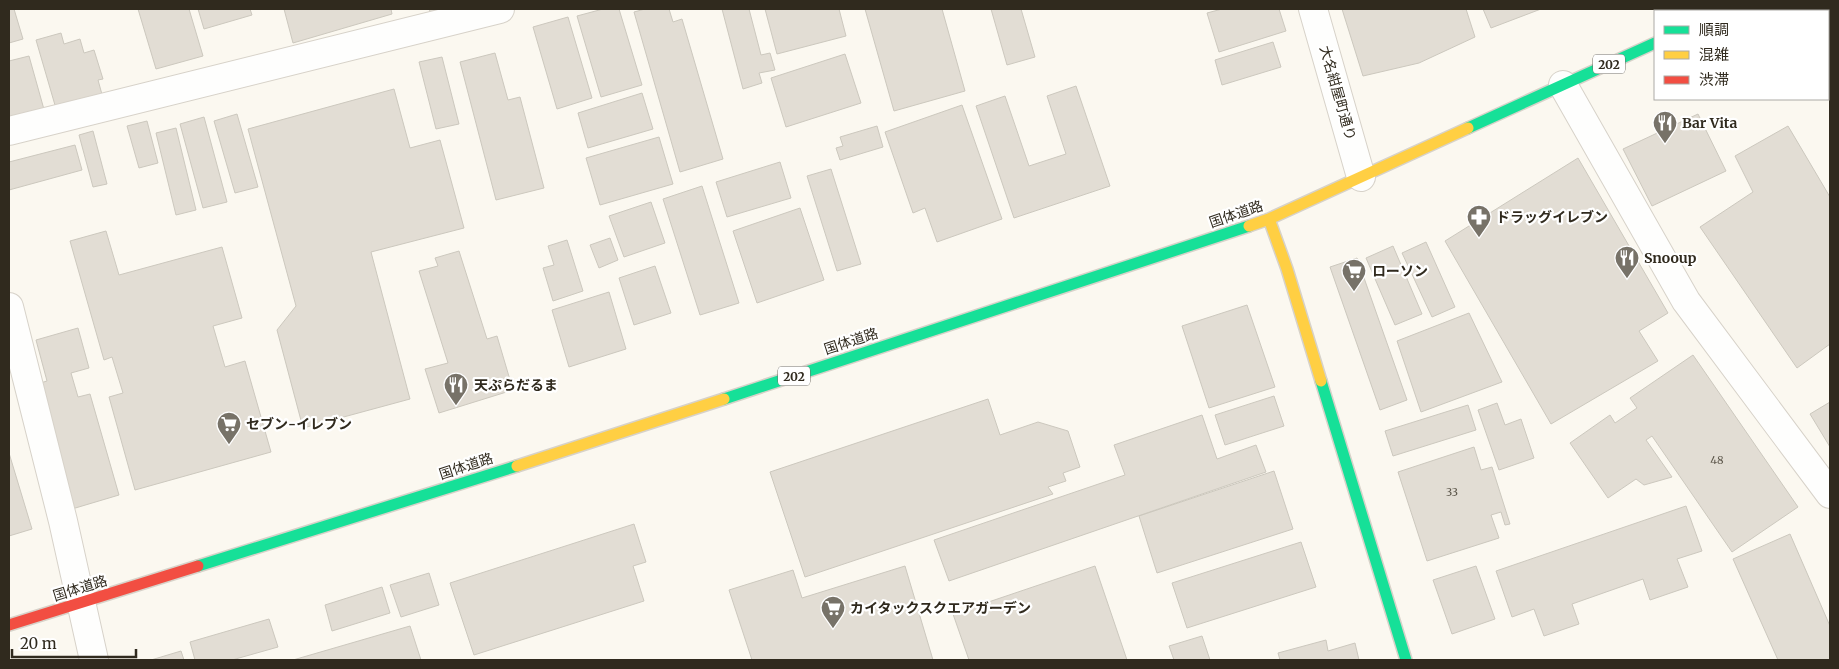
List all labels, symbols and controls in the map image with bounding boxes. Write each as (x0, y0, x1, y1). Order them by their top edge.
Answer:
legend (1654, 10, 1829, 100)
text: 順調 (1699, 20, 1729, 39)
street label: 大名紺屋町通り (1316, 43, 1360, 143)
text: 混雑 (1699, 45, 1729, 64)
road number: 202 (1593, 54, 1625, 74)
text: 渋滞 (1699, 70, 1729, 89)
restaurant icon: Bar Vita (1652, 110, 1678, 144)
place label: Bar Vita (1682, 114, 1737, 132)
street label: 国体道路 (1207, 196, 1265, 232)
pharmacy icon: ドラッグイレブン (1466, 204, 1492, 238)
place label: ドラッグイレブン (1496, 208, 1608, 226)
restaurant icon: Snooup (1614, 245, 1640, 279)
place label: Snooup (1644, 249, 1697, 267)
supermarket icon: ローソン (1341, 258, 1367, 292)
place label: ローソン (1372, 262, 1428, 280)
street label: 国体道路 (822, 324, 880, 358)
road number: 202 (778, 366, 810, 386)
restaurant icon: 天ぷらだるま (443, 372, 469, 406)
place label: 天ぷらだるま (474, 376, 558, 394)
supermarket icon: セブン-イレブン (216, 411, 242, 445)
place label: セブン-イレブン (246, 415, 352, 433)
street label: 国体道路 (437, 449, 495, 483)
house number: 48 (1710, 453, 1724, 467)
house number: 33 (1446, 485, 1458, 499)
street label: 国体道路 (51, 571, 109, 605)
supermarket icon: カイタックスクエアガーデン (820, 595, 846, 629)
place label: カイタックスクエアガーデン (850, 599, 1031, 617)
scale bar (12, 626, 136, 658)
text: 20 m (20, 634, 57, 653)

